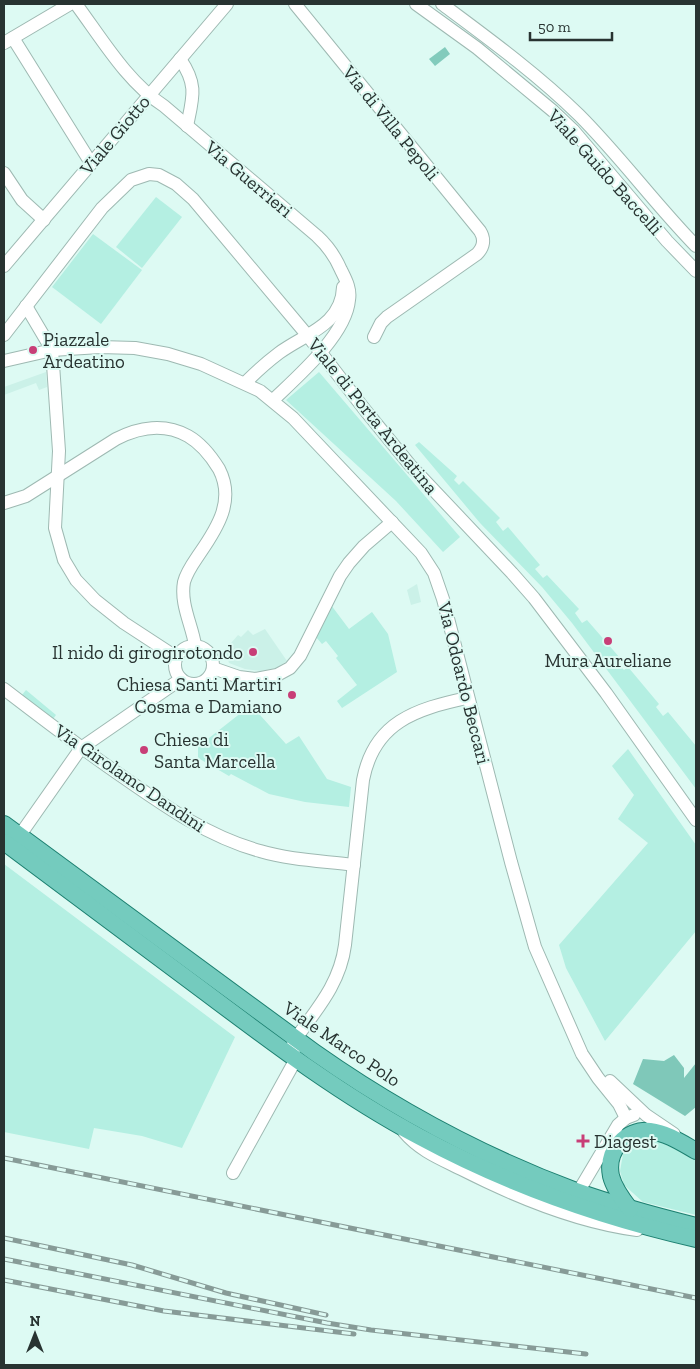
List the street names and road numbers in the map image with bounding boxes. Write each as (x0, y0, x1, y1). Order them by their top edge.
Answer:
street label: Via di Villa Pepoli (337, 60, 444, 185)
street label: Viale Giotto (74, 90, 155, 180)
street label: Viale Guido Baccelli (542, 104, 667, 239)
street label: Via Guerrieri (200, 135, 297, 222)
street label: Viale di Porta Ardeatina (302, 333, 443, 499)
street label: Via Odoardo Beccari (432, 598, 495, 767)
street label: Via Girolamo Dandini (49, 718, 210, 837)
street label: Viale Marco Polo (278, 996, 405, 1092)

